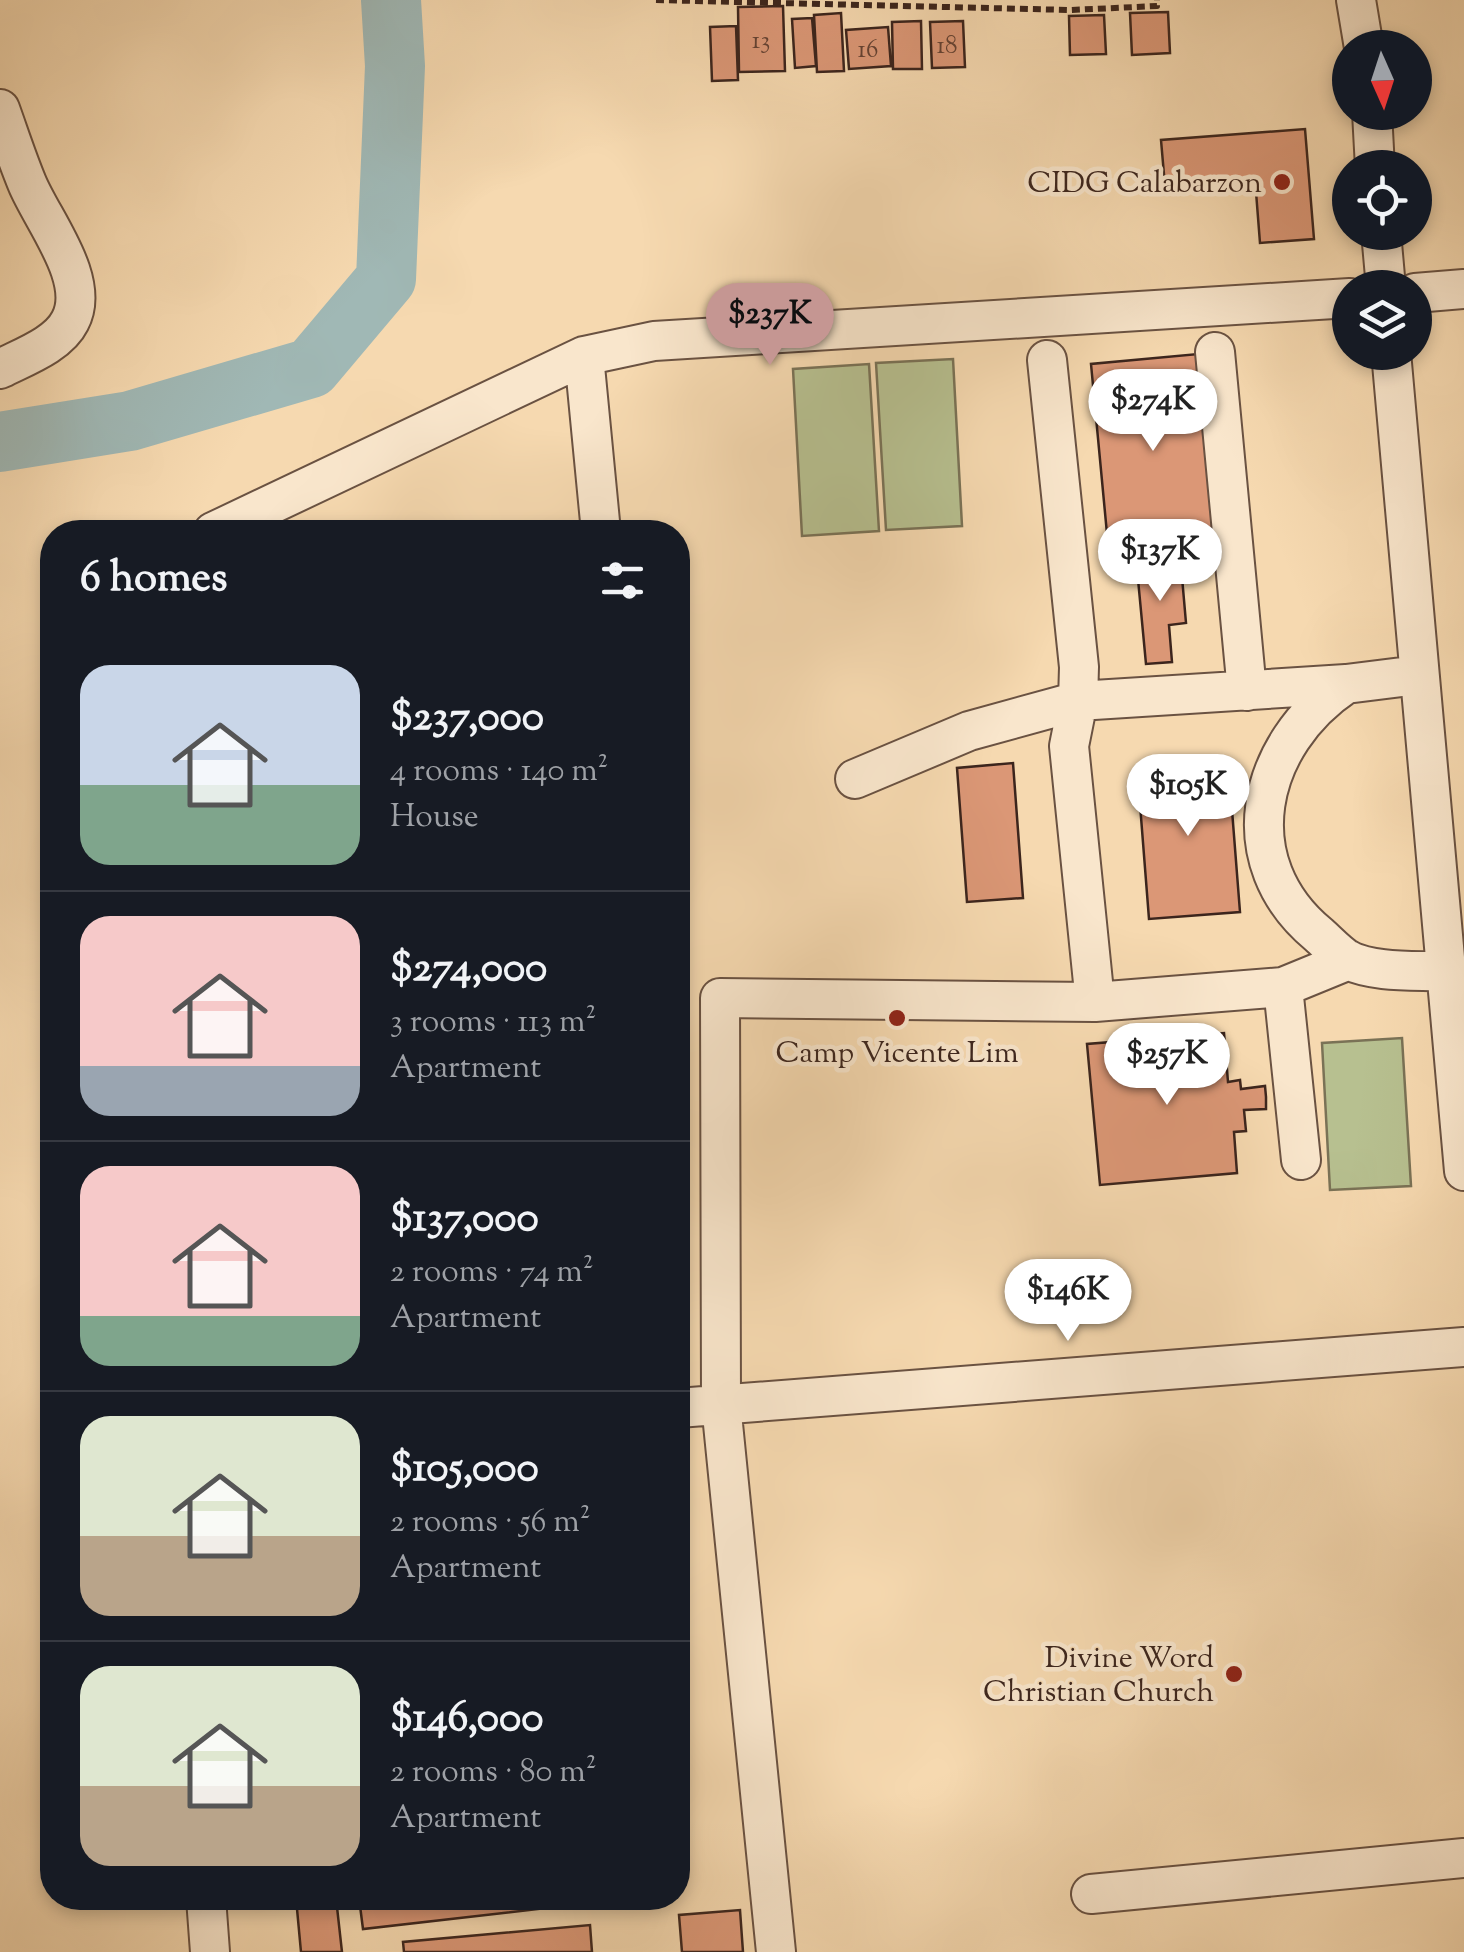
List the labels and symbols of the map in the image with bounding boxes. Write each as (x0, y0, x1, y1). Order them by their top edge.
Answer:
house number: 13 (752, 24, 770, 60)
house number: 18 (936, 29, 958, 65)
north arrow (1332, 30, 1432, 130)
house number: 16 (858, 33, 878, 69)
place label: CIDG Calabarzon (1027, 163, 1262, 206)
marker: CIDG Calabarzon (1271, 171, 1293, 193)
pin: $237K (700, 283, 840, 368)
pin: $274K (1083, 369, 1223, 454)
pin: $137K (1090, 519, 1230, 604)
pin: $105K (1118, 754, 1258, 839)
marker: Camp Vicente Lim (886, 1007, 908, 1029)
pin: $257K (1097, 1023, 1237, 1108)
place label: Camp Vicente Lim (776, 1033, 1019, 1076)
pin: $146K (998, 1259, 1138, 1344)
place label: Divine Word Christian Church (983, 1638, 1214, 1715)
marker: Divine Word Christian Church (1223, 1663, 1245, 1685)

